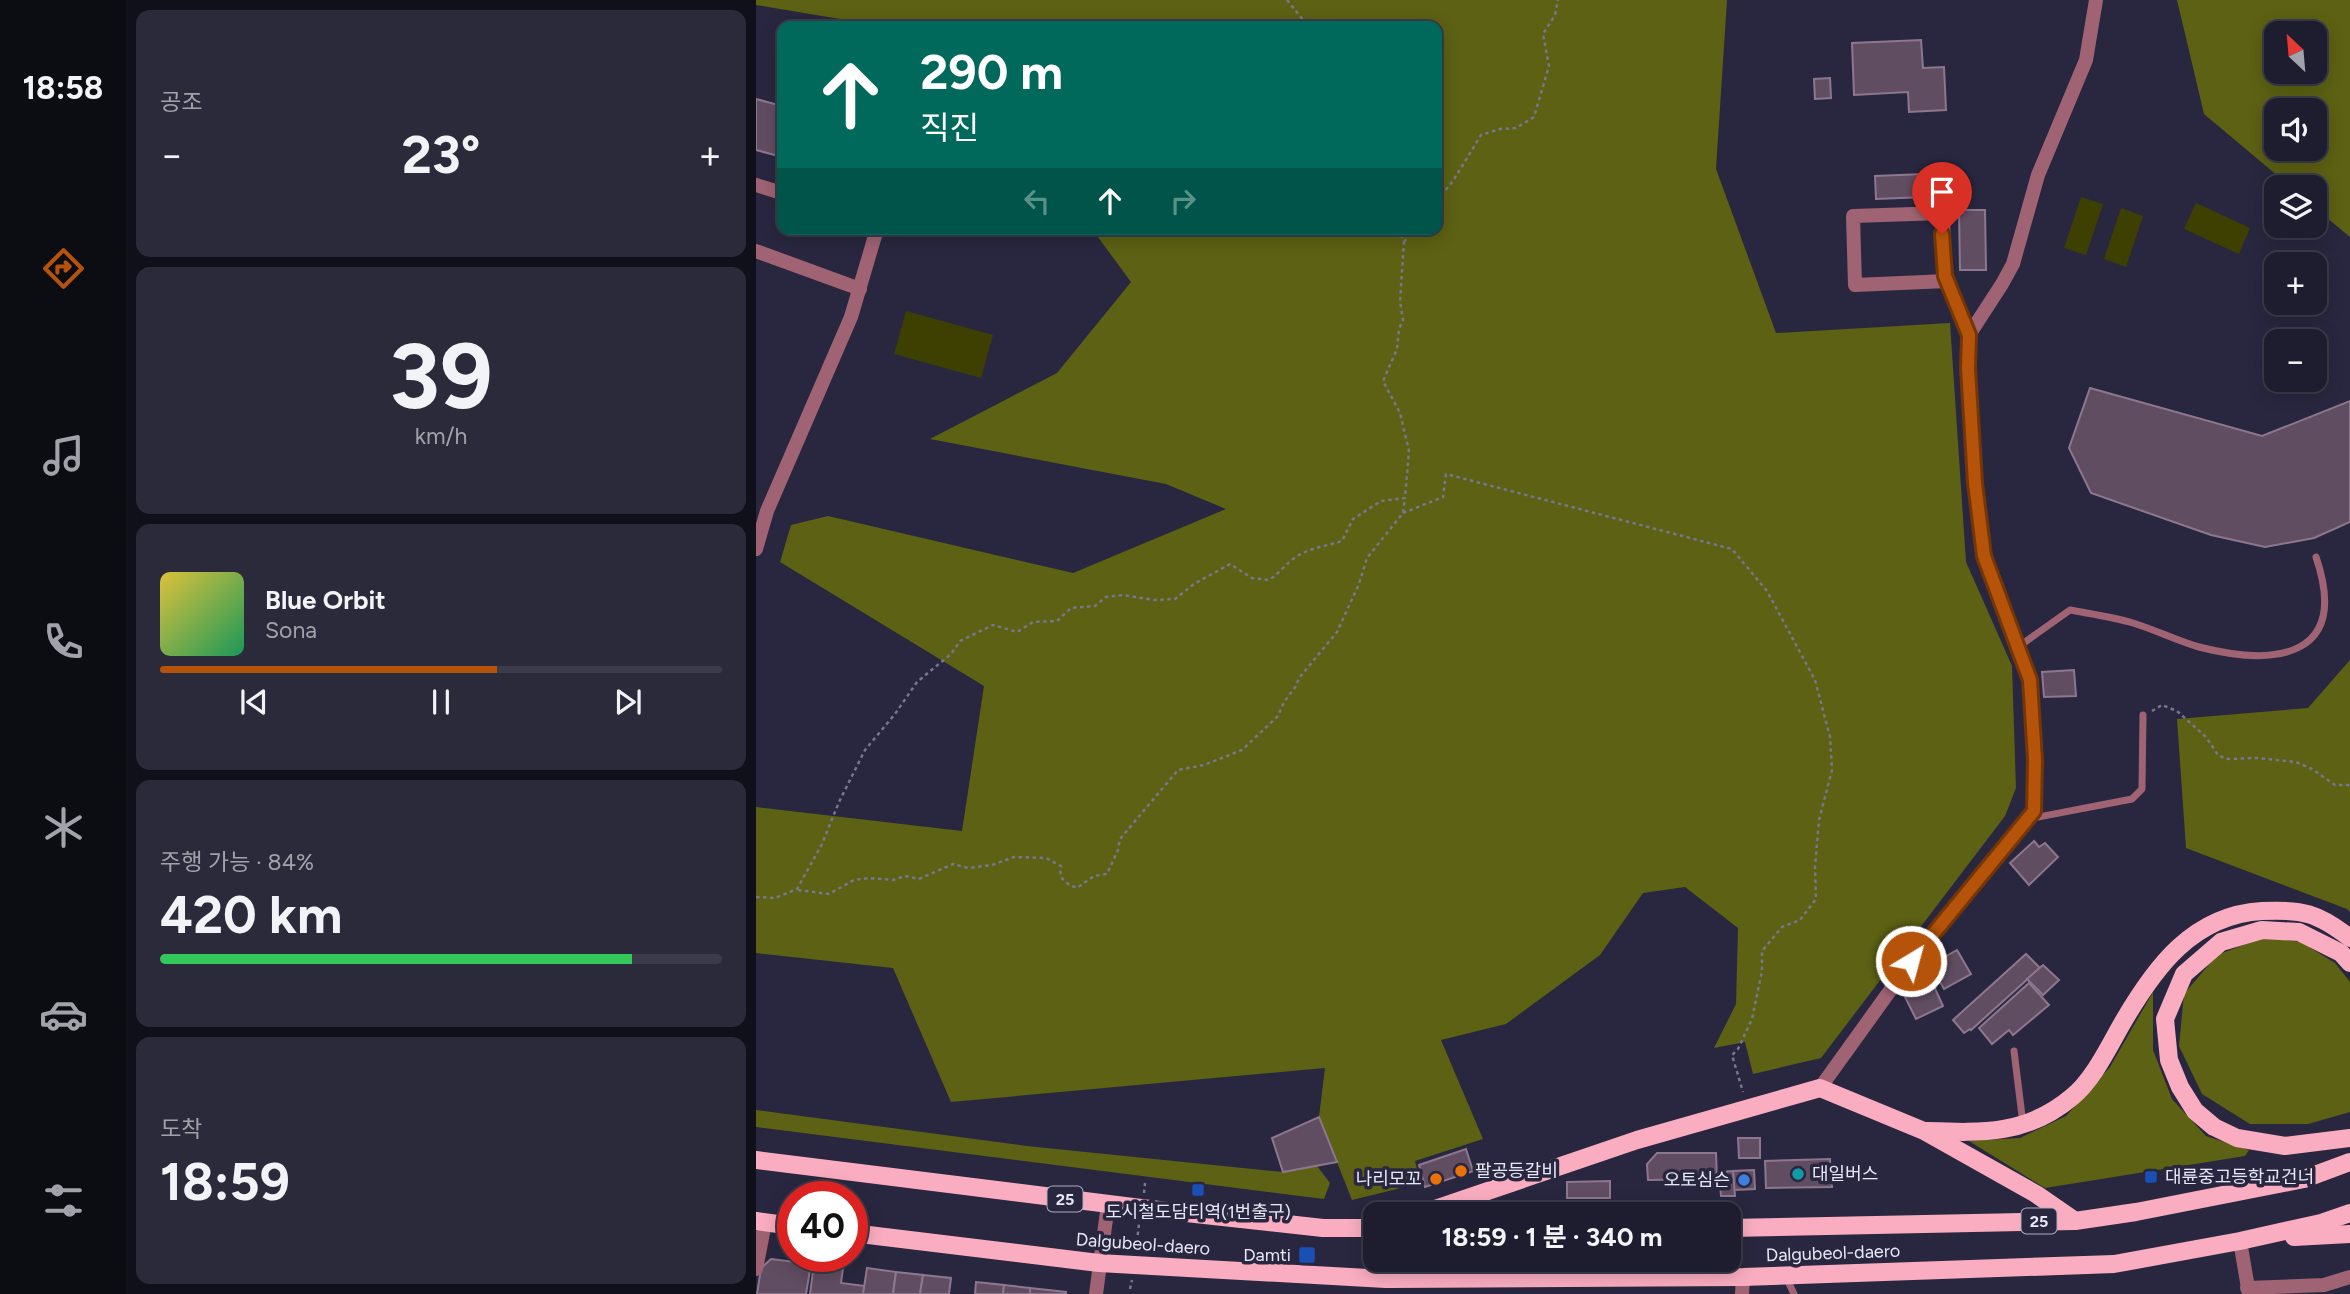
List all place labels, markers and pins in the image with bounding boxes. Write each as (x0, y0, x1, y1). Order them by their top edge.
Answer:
pin (1912, 162, 1972, 234)
place label: 팔공등갈비 (1475, 1160, 1558, 1182)
marker: 팔공등갈비 (1453, 1163, 1469, 1179)
place label: 대일버스 (1812, 1163, 1878, 1185)
marker: 대일버스 (1790, 1166, 1806, 1182)
place label: 대륜중고등학교건너 (2165, 1166, 2314, 1188)
place label: 나리모꼬 (1356, 1168, 1422, 1190)
place label: 오토심슨 (1664, 1169, 1730, 1191)
marker: 대륜중고등학교건너 (2143, 1169, 2159, 1185)
marker: 나리모꼬 (1428, 1171, 1444, 1187)
marker: 오토심슨 (1736, 1172, 1752, 1188)
marker: 도시철도담티역(1번출구) (1190, 1182, 1206, 1198)
place label: 도시철도담티역(1번출구) (1105, 1201, 1291, 1223)
place label: Damti (1243, 1244, 1291, 1266)
marker: Damti (1297, 1245, 1317, 1265)

